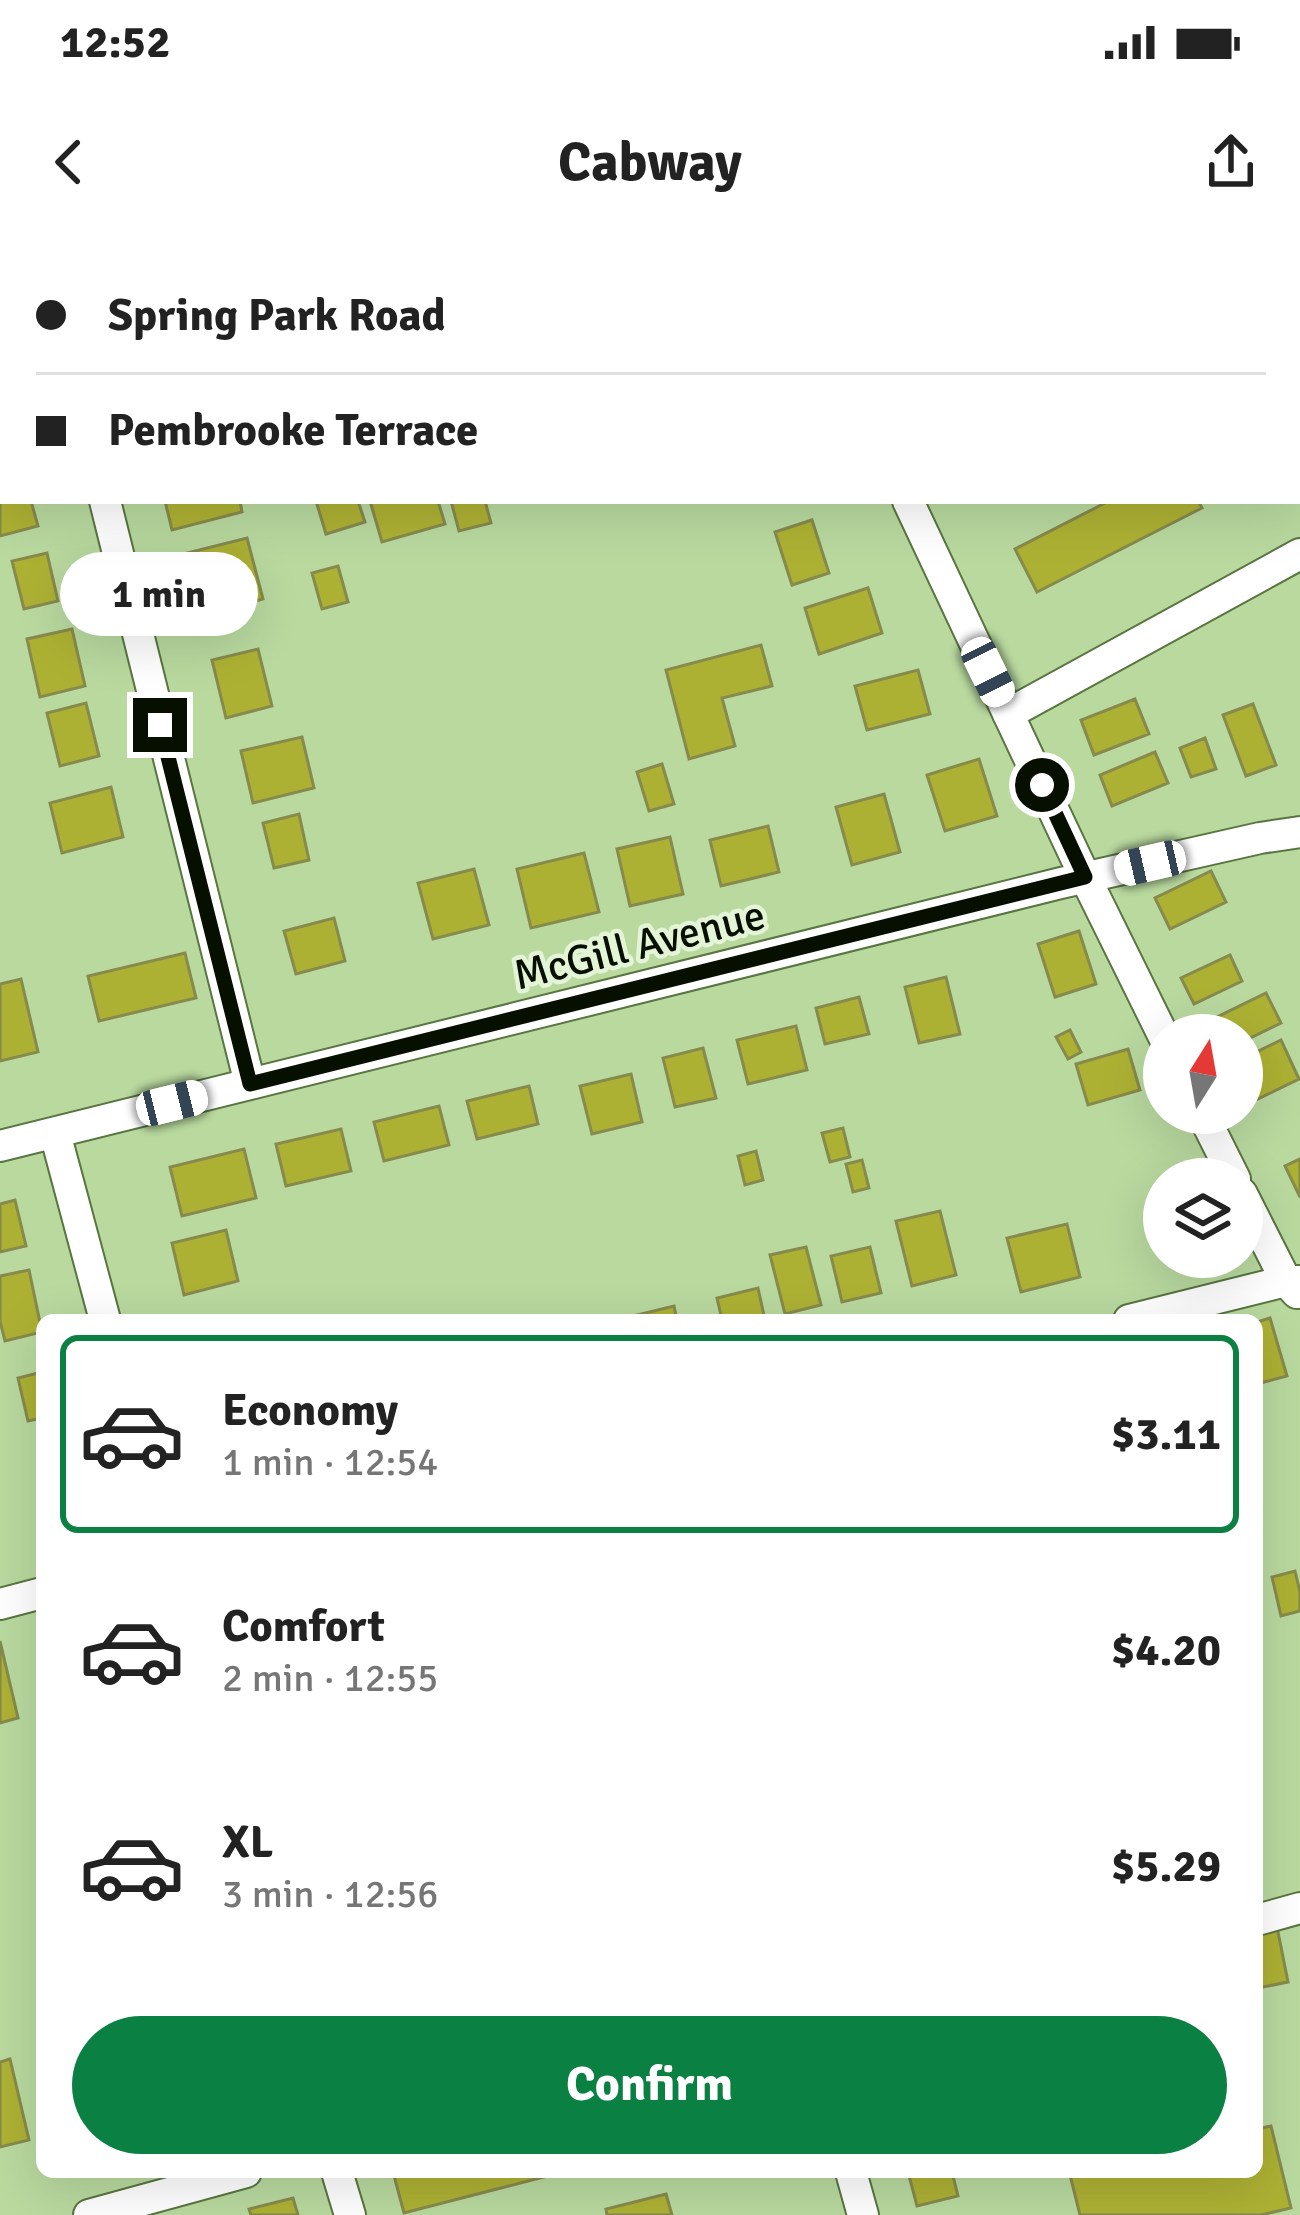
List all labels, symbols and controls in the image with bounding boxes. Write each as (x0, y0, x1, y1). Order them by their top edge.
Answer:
text: 12:52 (60, 15, 170, 70)
icon: back (36, 129, 102, 195)
text: Cabway (558, 129, 742, 196)
icon: share (1198, 129, 1264, 195)
text: Spring Park Road (108, 288, 446, 343)
text: Pembrooke Terrace (108, 403, 478, 458)
callout: 1 min (61, 551, 259, 635)
text: 1 min (112, 570, 206, 618)
car (956, 632, 1020, 712)
route end (133, 698, 187, 752)
route start (1015, 758, 1069, 812)
car (1111, 837, 1189, 889)
street label: McGill Avenue (509, 890, 770, 1001)
north arrow (1143, 1014, 1263, 1134)
map controls (1143, 1014, 1263, 1278)
car (133, 1077, 211, 1129)
button: layers (1143, 1158, 1263, 1278)
icon: car (78, 1380, 186, 1488)
text: Economy (222, 1383, 398, 1438)
text: $3.11 (1111, 1407, 1221, 1462)
text: 1 min · 12:54 (222, 1438, 438, 1486)
icon: car (78, 1596, 186, 1704)
text: Comfort (222, 1599, 385, 1654)
text: $4.20 (1111, 1623, 1221, 1678)
text: 2 min · 12:55 (222, 1654, 438, 1702)
icon: car (78, 1812, 186, 1920)
text: XL (222, 1815, 273, 1870)
text: $5.29 (1111, 1839, 1221, 1894)
text: 3 min · 12:56 (222, 1870, 438, 1918)
button: Confirm (72, 2016, 1227, 2154)

